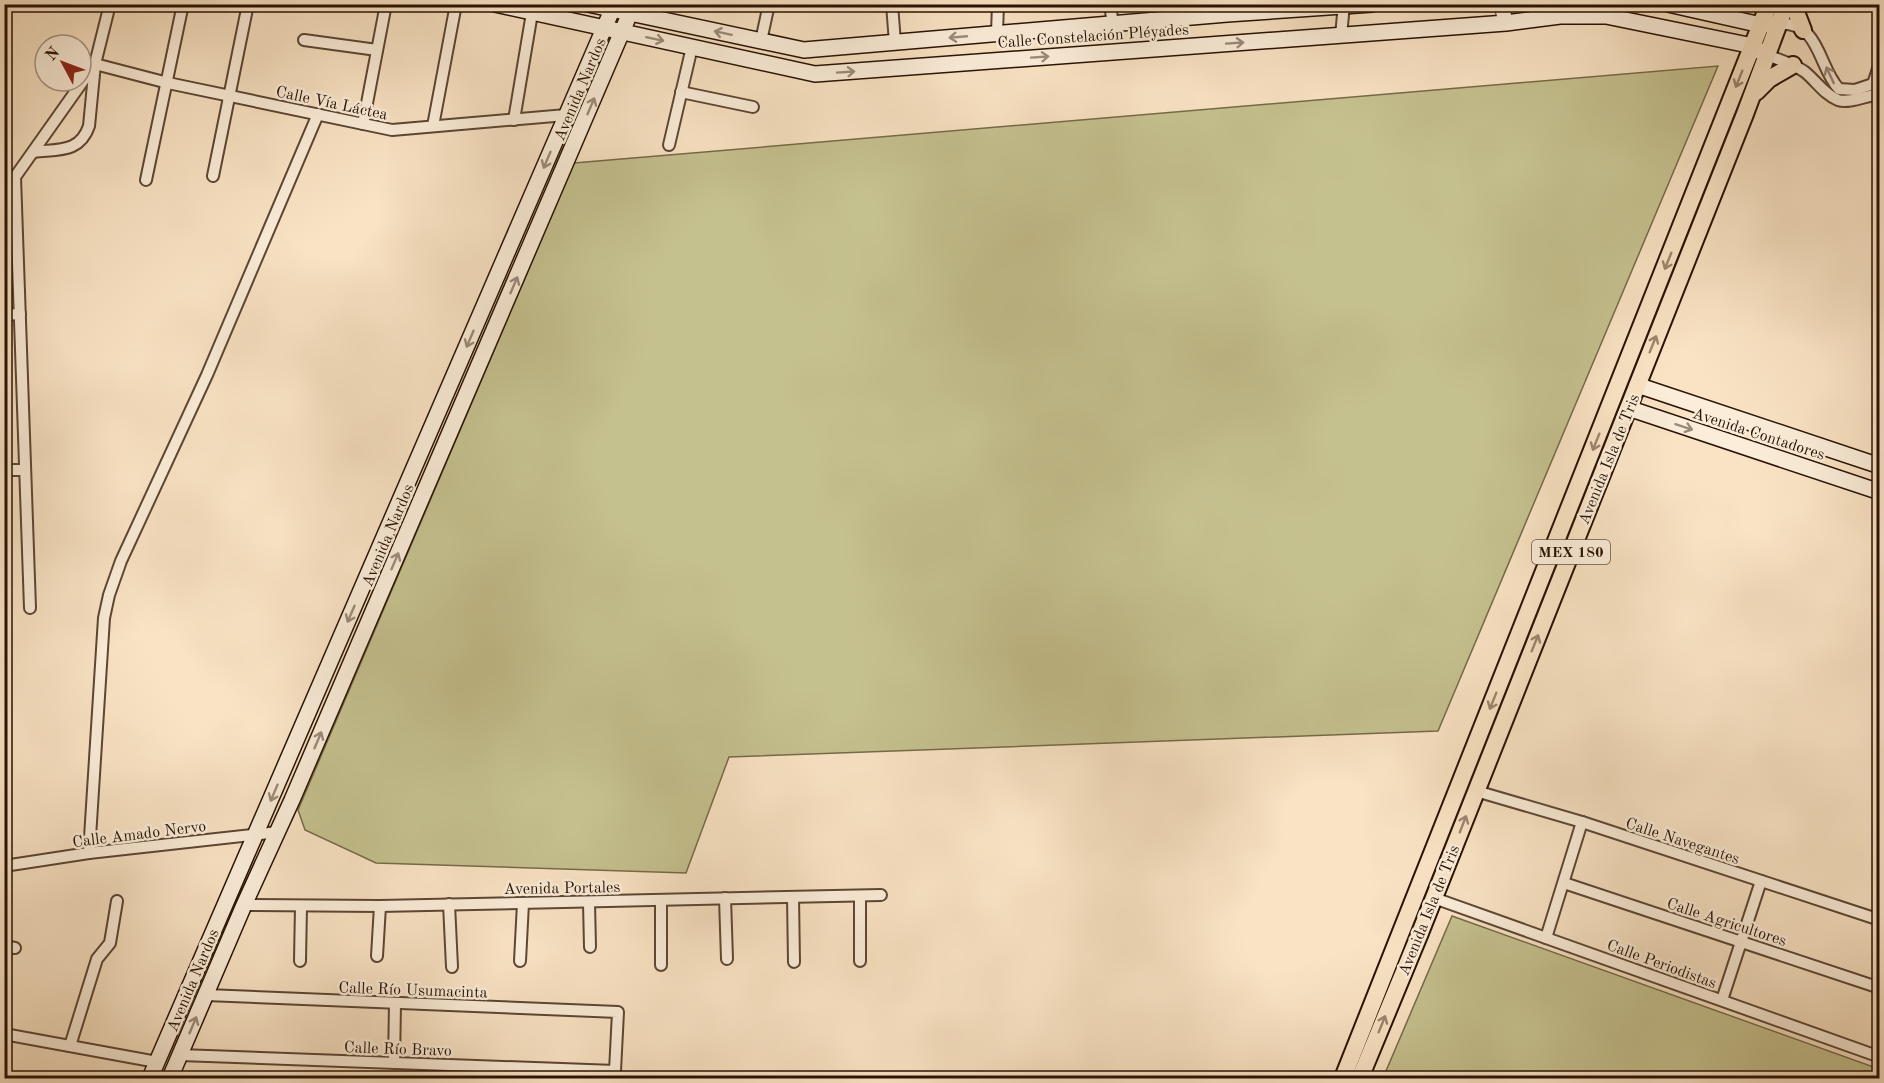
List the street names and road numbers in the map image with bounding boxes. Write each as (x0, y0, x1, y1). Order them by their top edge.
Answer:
street label: Calle Constelación Pléyades (997, 22, 1190, 52)
street label: Avenida Nardos (552, 36, 610, 144)
street label: Calle Vía Láctea (274, 84, 389, 124)
street label: Avenida Isla de Tris (1576, 392, 1643, 527)
street label: Avenida Contadores (1690, 406, 1826, 464)
street label: Avenida Nardos (360, 482, 418, 590)
road number: MEX 180 (1532, 540, 1610, 564)
street label: Calle Navegantes (1623, 816, 1741, 868)
street label: Calle Amado Nervo (71, 819, 207, 851)
street label: Avenida Isla de Tris (1396, 843, 1463, 978)
street label: Avenida Portales (504, 880, 621, 898)
street label: Calle Agricultores (1664, 896, 1788, 950)
street label: Avenida Nardos (165, 927, 223, 1035)
street label: Calle Periodistas (1604, 938, 1718, 992)
street label: Calle Río Usumacinta (338, 980, 488, 1002)
street label: Calle Río Bravo (344, 1040, 452, 1060)

